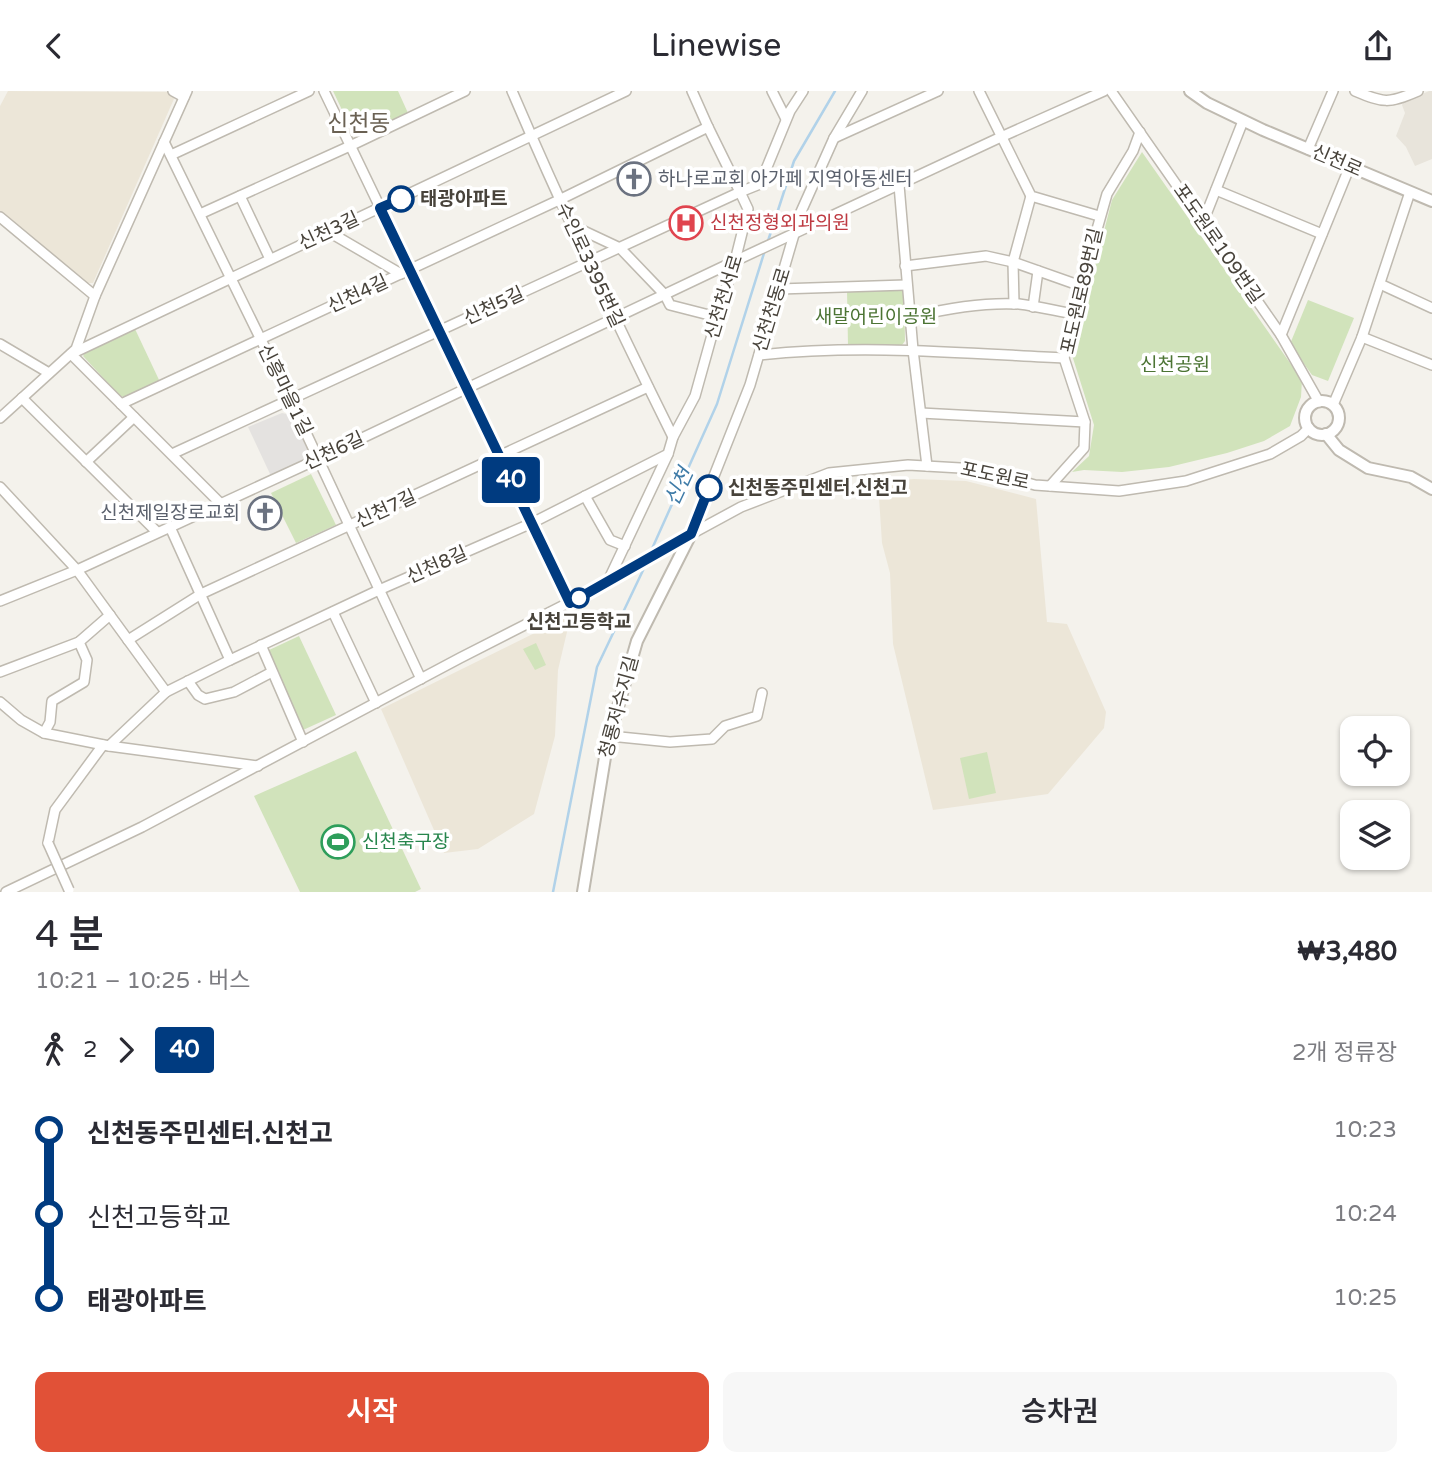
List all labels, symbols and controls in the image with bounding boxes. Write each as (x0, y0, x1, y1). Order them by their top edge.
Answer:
icon: back (35, 27, 73, 65)
text: Linewise (651, 27, 781, 65)
icon: share (1359, 27, 1397, 65)
district label: 신천동 (327, 110, 391, 138)
street label: 신천로 (1309, 141, 1365, 181)
church icon: 하나로교회 아가페 지역아동센터 (615, 160, 653, 198)
place label: 하나로교회 아가페 지역아동센터 (658, 168, 913, 190)
street label: 포도원로109번길 (1169, 180, 1267, 308)
marker: 태광아파트 (388, 186, 414, 212)
place label: 태광아파트 (420, 188, 507, 210)
street label: 수인로3395번길 (551, 199, 629, 331)
hospital icon: 신천정형외과의원 (667, 204, 705, 242)
street label: 신천3길 (295, 207, 363, 255)
place label: 신천정형외과의원 (710, 212, 850, 234)
street label: 포도원로89번길 (1057, 226, 1107, 356)
street label: 신천천서로 (701, 252, 747, 342)
street label: 신천천동로 (749, 265, 795, 355)
street label: 신천4길 (324, 270, 392, 318)
street label: 신천5길 (460, 282, 528, 330)
park label: 새말어린이공원 (815, 306, 937, 328)
street label: 신흥마을1길 (253, 341, 317, 439)
park label: 신천공원 (1140, 354, 1210, 376)
street label: 신천6길 (300, 427, 368, 475)
line badge: 40 (480, 457, 542, 503)
street label: 포도원로 (959, 458, 1031, 494)
water label: 신천 (660, 462, 700, 510)
text: 40 (496, 465, 526, 494)
marker: 신천동주민센터.신천고 (696, 475, 722, 501)
place label: 신천동주민센터.신천고 (728, 477, 908, 499)
street label: 신천7길 (352, 485, 420, 533)
church icon: 신천제일장로교회 (246, 494, 284, 532)
place label: 신천제일장로교회 (100, 502, 240, 524)
street label: 신천8길 (403, 542, 471, 588)
marker: 신천고등학교 (569, 588, 589, 608)
place label: 신천고등학교 (527, 611, 631, 633)
street label: 청룡저수지길 (595, 653, 643, 761)
map controls (1340, 716, 1410, 870)
button: locate (1340, 716, 1410, 786)
button: layers (1340, 800, 1410, 870)
sports icon: 신천축구장 (319, 823, 357, 861)
place label: 신천축구장 (362, 831, 449, 853)
text: 4 분 (35, 912, 104, 958)
text: ₩3,480 (1297, 936, 1397, 967)
text: 10:21 – 10:25 · 버스 (35, 967, 250, 995)
icon: walk (35, 1031, 73, 1069)
icon: forward (107, 1031, 145, 1069)
text: 40 (169, 1035, 200, 1064)
text: 2 (83, 1036, 97, 1064)
text: 2개 정류장 (1292, 1039, 1397, 1067)
text: 10:23 (1333, 1116, 1397, 1144)
text: 신천동주민센터.신천고 (87, 1118, 333, 1149)
text: 10:24 (1333, 1200, 1397, 1228)
text: 신천고등학교 (87, 1202, 231, 1233)
text: 10:25 (1333, 1284, 1397, 1312)
text: 태광아파트 (87, 1286, 207, 1317)
button: 시작 (35, 1372, 709, 1452)
button: 승차권 (723, 1372, 1397, 1452)

